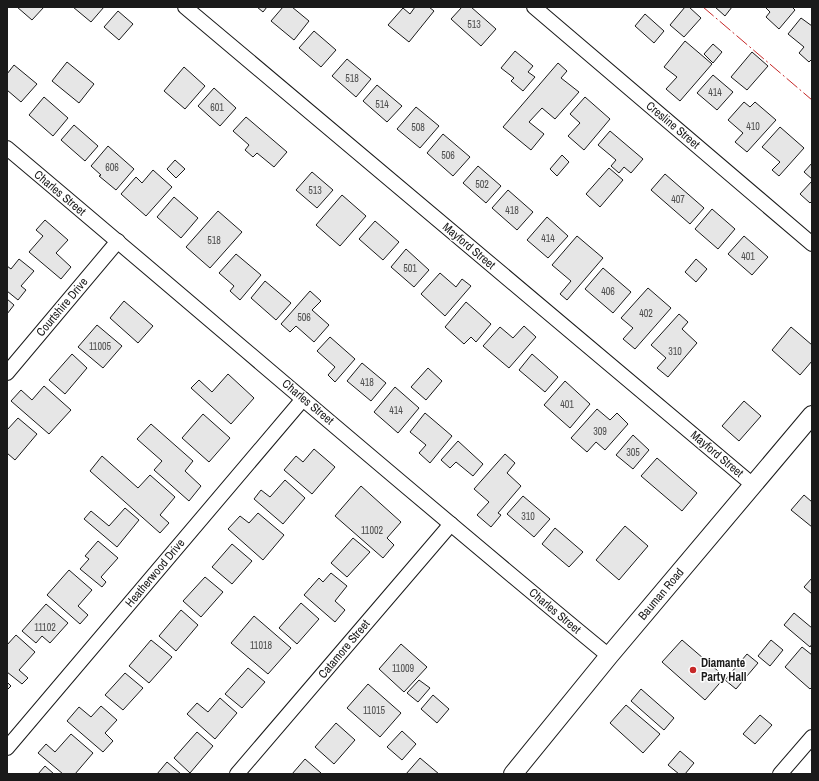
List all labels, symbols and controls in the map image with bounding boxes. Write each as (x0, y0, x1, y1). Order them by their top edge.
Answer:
house number: 513 (467, 18, 481, 31)
house number: 518 (345, 72, 359, 85)
house number: 414 (708, 86, 722, 99)
house number: 514 (375, 98, 389, 111)
street label: Cresline Street (643, 98, 703, 152)
house number: 601 (210, 101, 224, 114)
house number: 410 (746, 120, 760, 133)
house number: 508 (411, 121, 425, 134)
house number: 506 (441, 149, 455, 162)
house number: 606 (105, 161, 119, 174)
street label: Charles Street (31, 167, 89, 220)
house number: 502 (475, 178, 489, 191)
house number: 513 (308, 184, 322, 197)
house number: 407 (671, 193, 685, 206)
house number: 418 (505, 204, 519, 217)
street label: Mayford Street (439, 219, 499, 273)
house number: 414 (541, 232, 555, 245)
house number: 518 (207, 234, 221, 247)
house number: 401 (741, 250, 755, 263)
house number: 501 (403, 262, 417, 275)
street label: Courtshire Drive (33, 274, 91, 340)
house number: 406 (601, 285, 615, 298)
house number: 402 (639, 307, 653, 320)
house number: 506 (297, 311, 311, 324)
house number: 11005 (89, 340, 112, 353)
house number: 310 (668, 345, 682, 358)
street label: Charles Street (279, 376, 337, 429)
house number: 418 (360, 376, 374, 389)
house number: 401 (560, 398, 574, 411)
house number: 414 (389, 404, 403, 417)
house number: 309 (593, 425, 607, 438)
street label: Mayford Street (687, 427, 747, 481)
house number: 305 (626, 446, 640, 459)
house number: 310 (521, 510, 535, 523)
house number: 11002 (361, 524, 384, 537)
street label: Heatherwood Drive (122, 535, 188, 611)
street label: Bauman Road (635, 565, 687, 623)
street label: Charles Street (526, 585, 584, 638)
street label: Catamore Street (315, 616, 373, 682)
house number: 11102 (34, 621, 56, 634)
house number: 11018 (250, 639, 273, 652)
place label: Diamante Party Hall (701, 655, 747, 685)
house number: 11009 (392, 662, 415, 675)
marker: Diamante Party Hall (688, 665, 698, 675)
house number: 11015 (363, 704, 386, 717)

